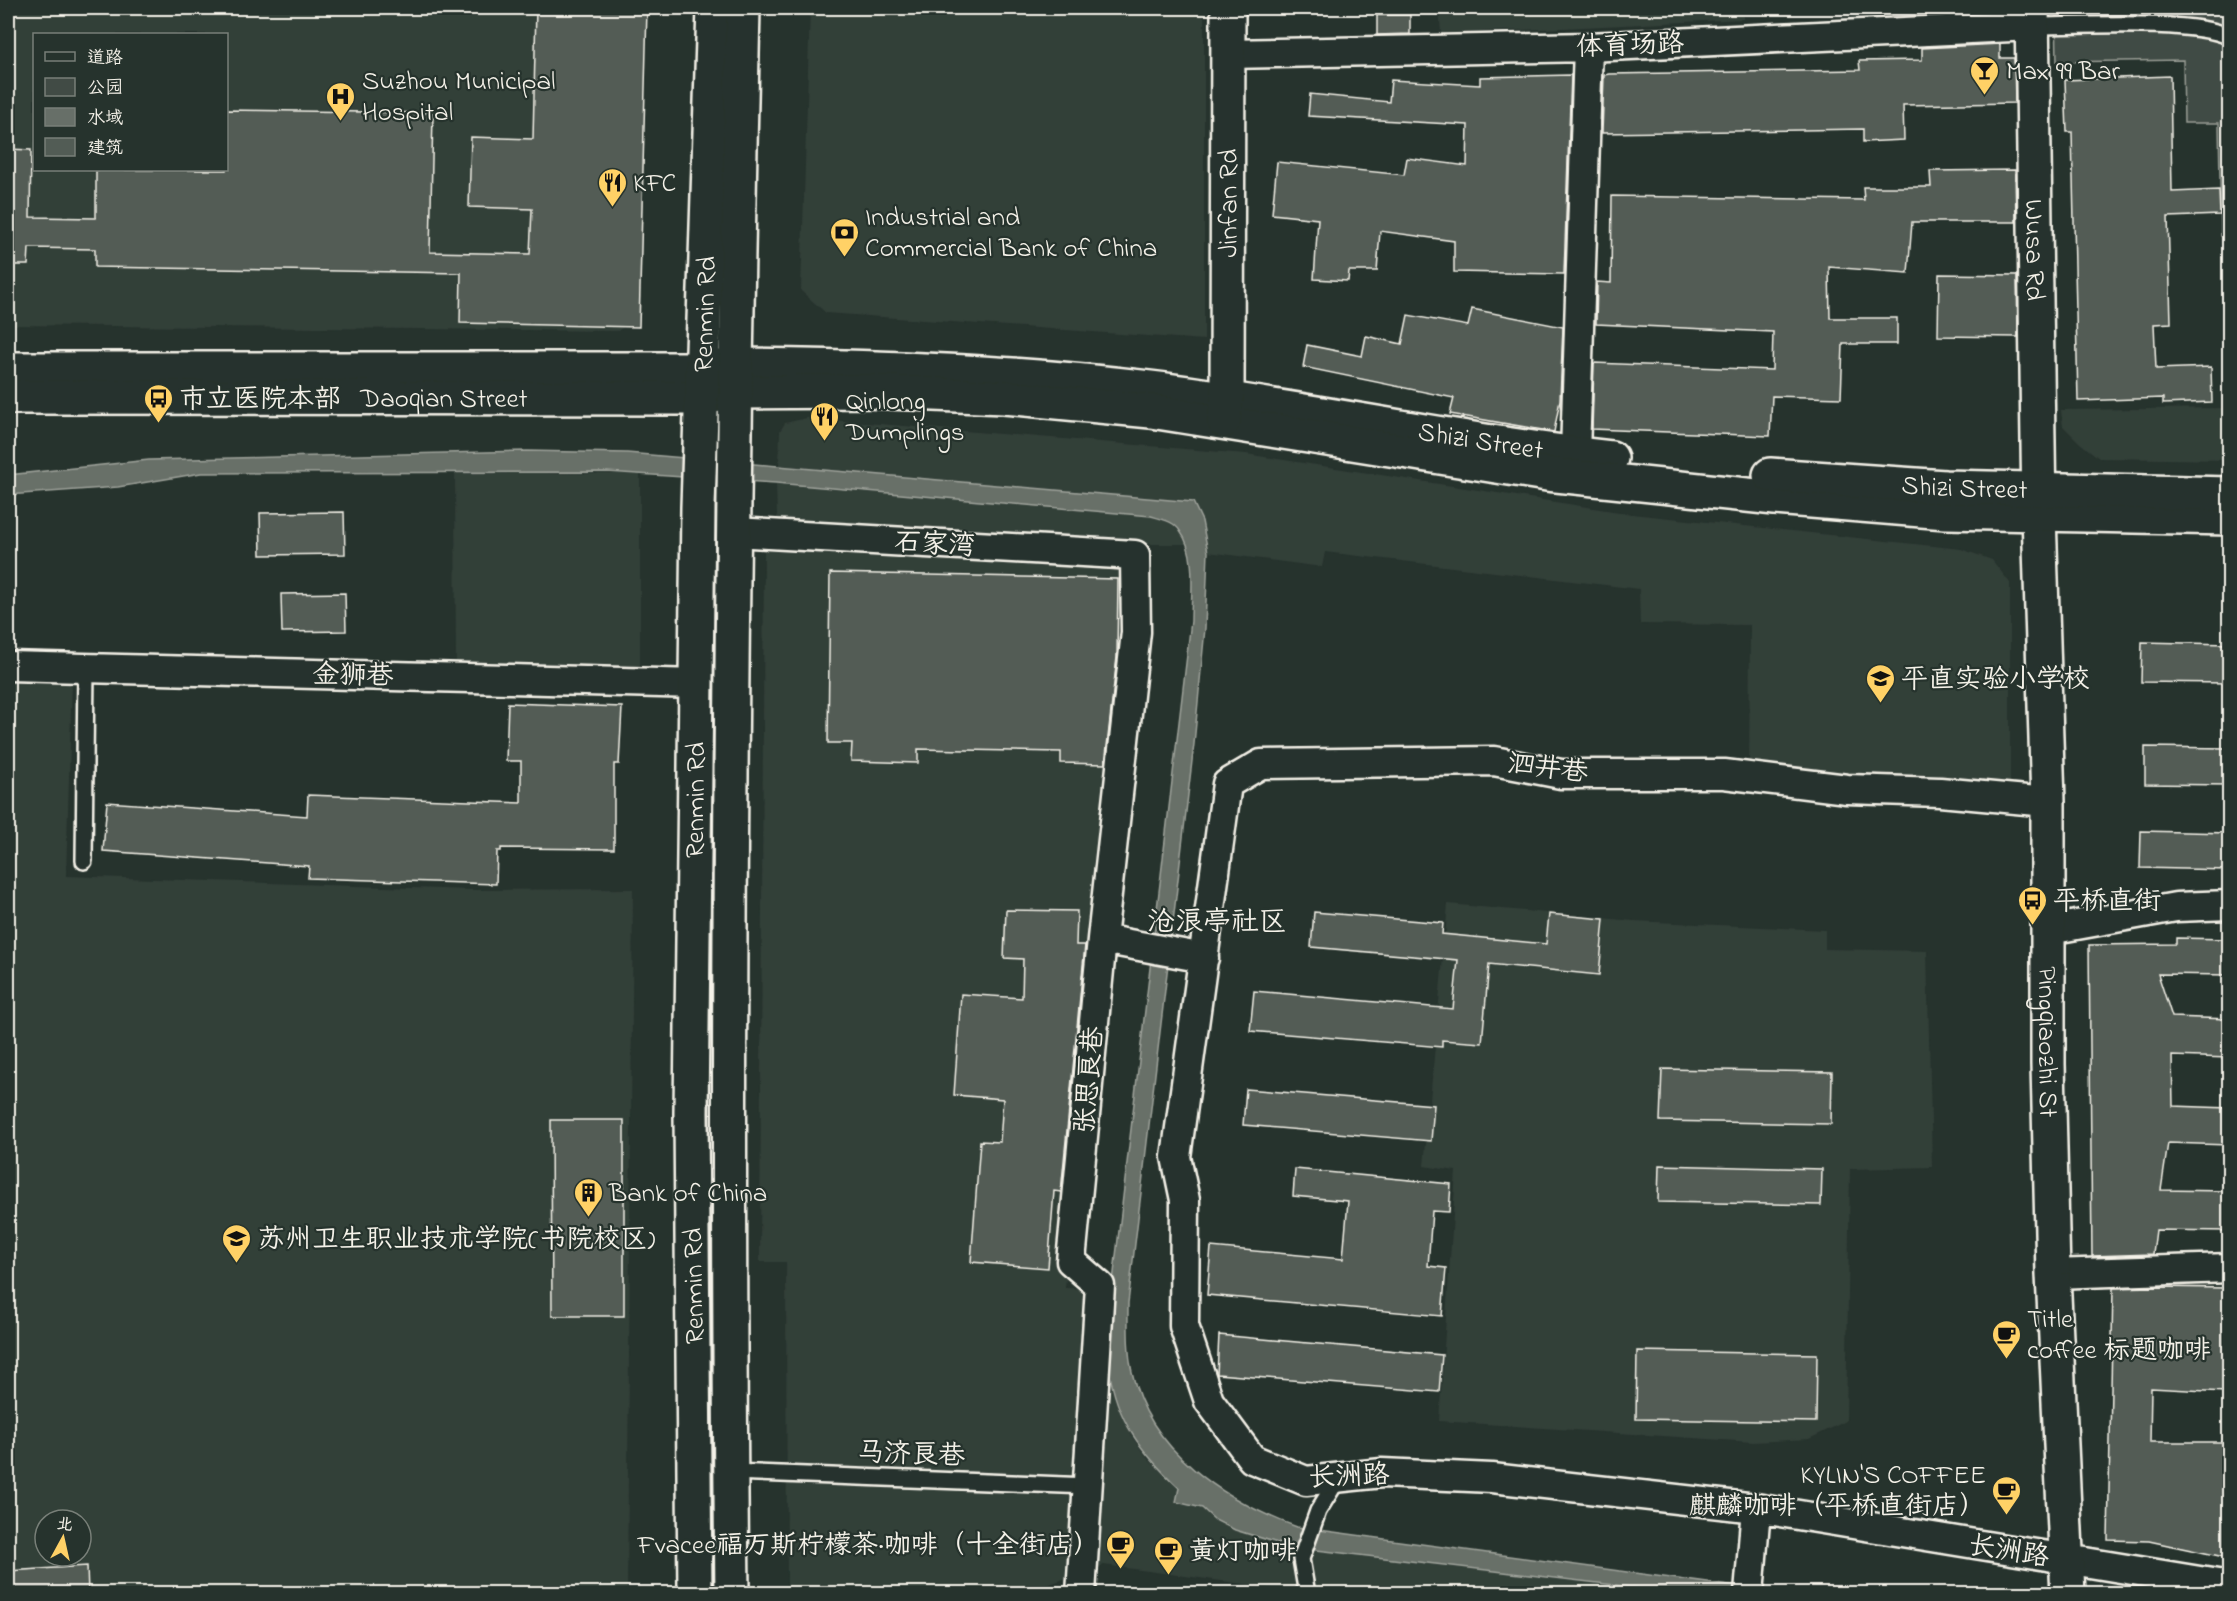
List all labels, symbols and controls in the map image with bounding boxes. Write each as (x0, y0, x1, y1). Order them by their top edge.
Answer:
street label: 体育场路 (1575, 25, 1685, 68)
legend (33, 33, 228, 171)
text: 道路 (87, 46, 123, 72)
place label: Max 99 Bar (2006, 53, 2121, 92)
bar icon: Max 99 Bar (1969, 54, 2001, 96)
place label: Suzhou Municipal Hospital (362, 63, 556, 133)
text: 公园 (87, 76, 123, 102)
hospital icon: Suzhou Municipal Hospital (325, 80, 357, 122)
text: 水域 (87, 106, 123, 132)
text: 建筑 (87, 136, 123, 162)
street label: Jinfan Rd (1210, 149, 1250, 258)
place label: KFC (633, 165, 676, 204)
restaurant icon: KFC (596, 166, 628, 208)
place label: Industrial and Commercial Bank of China (865, 199, 1157, 269)
street label: Wusa Rd (2013, 199, 2053, 301)
bank icon: Industrial and Commercial Bank of China (828, 216, 860, 258)
street label: Renmin Rd (685, 255, 728, 373)
place label: 市立医院本部 (179, 381, 341, 420)
street label: Daoqian Street (359, 381, 528, 420)
bus stop icon: 市立医院本部 (142, 382, 174, 424)
place label: Qinlong Dumplings (845, 383, 965, 453)
restaurant icon: Qinlong Dumplings (809, 400, 841, 442)
street label: Shizi Street (1415, 413, 1545, 471)
street label: Shizi Street (1900, 467, 2028, 511)
street label: 石家湾 (893, 524, 976, 567)
street label: 金狮巷 (312, 656, 394, 697)
place label: 平直实验小学校 (1901, 661, 2090, 700)
school or university icon: 平直实验小学校 (1864, 662, 1896, 704)
street label: Renmin Rd (677, 742, 717, 858)
street label: 泗井巷 (1505, 745, 1590, 794)
place label: 平桥直街 (2053, 883, 2161, 922)
bus stop icon: 平桥直街 (2016, 884, 2048, 926)
district label: 沧浪亭社区 (1147, 903, 1287, 944)
street label: Pingqiaozhi St (2026, 966, 2066, 1118)
street label: 张思良巷 (1066, 1025, 1115, 1136)
place label: Bank of China (608, 1175, 767, 1214)
building icon: Bank of China (572, 1176, 604, 1218)
place label: 苏州卫生职业技术学院(书院校区) (258, 1221, 655, 1260)
school or university icon: 苏州卫生职业技术学院(书院校区) (221, 1222, 253, 1264)
street label: Renmin Rd (675, 1227, 716, 1344)
place label: Title coffee 标题咖啡 (2027, 1301, 2211, 1371)
cafe icon: Title coffee 标题咖啡 (1990, 1318, 2022, 1360)
street label: 马济良巷 (856, 1434, 966, 1477)
street label: 长洲路 (1308, 1457, 1390, 1498)
place label: KYLIN'S COFFEE 麒麟咖啡（平桥直街店） (1689, 1457, 1986, 1527)
cafe icon: KYLIN'S COFFEE 麒麟咖啡（平桥直街店） (1991, 1474, 2023, 1516)
north arrow (33, 1508, 93, 1568)
text: 北 (55, 1512, 74, 1538)
place label: Fvacee福万斯柠檬茶·咖啡（十全街店） (637, 1527, 1100, 1566)
street label: 长洲路 (1966, 1527, 2052, 1578)
cafe icon: Fvacee福万斯柠檬茶·咖啡（十全街店） (1105, 1528, 1137, 1570)
place label: 黄灯咖啡 (1189, 1533, 1297, 1572)
cafe icon: 黄灯咖啡 (1152, 1534, 1184, 1576)

